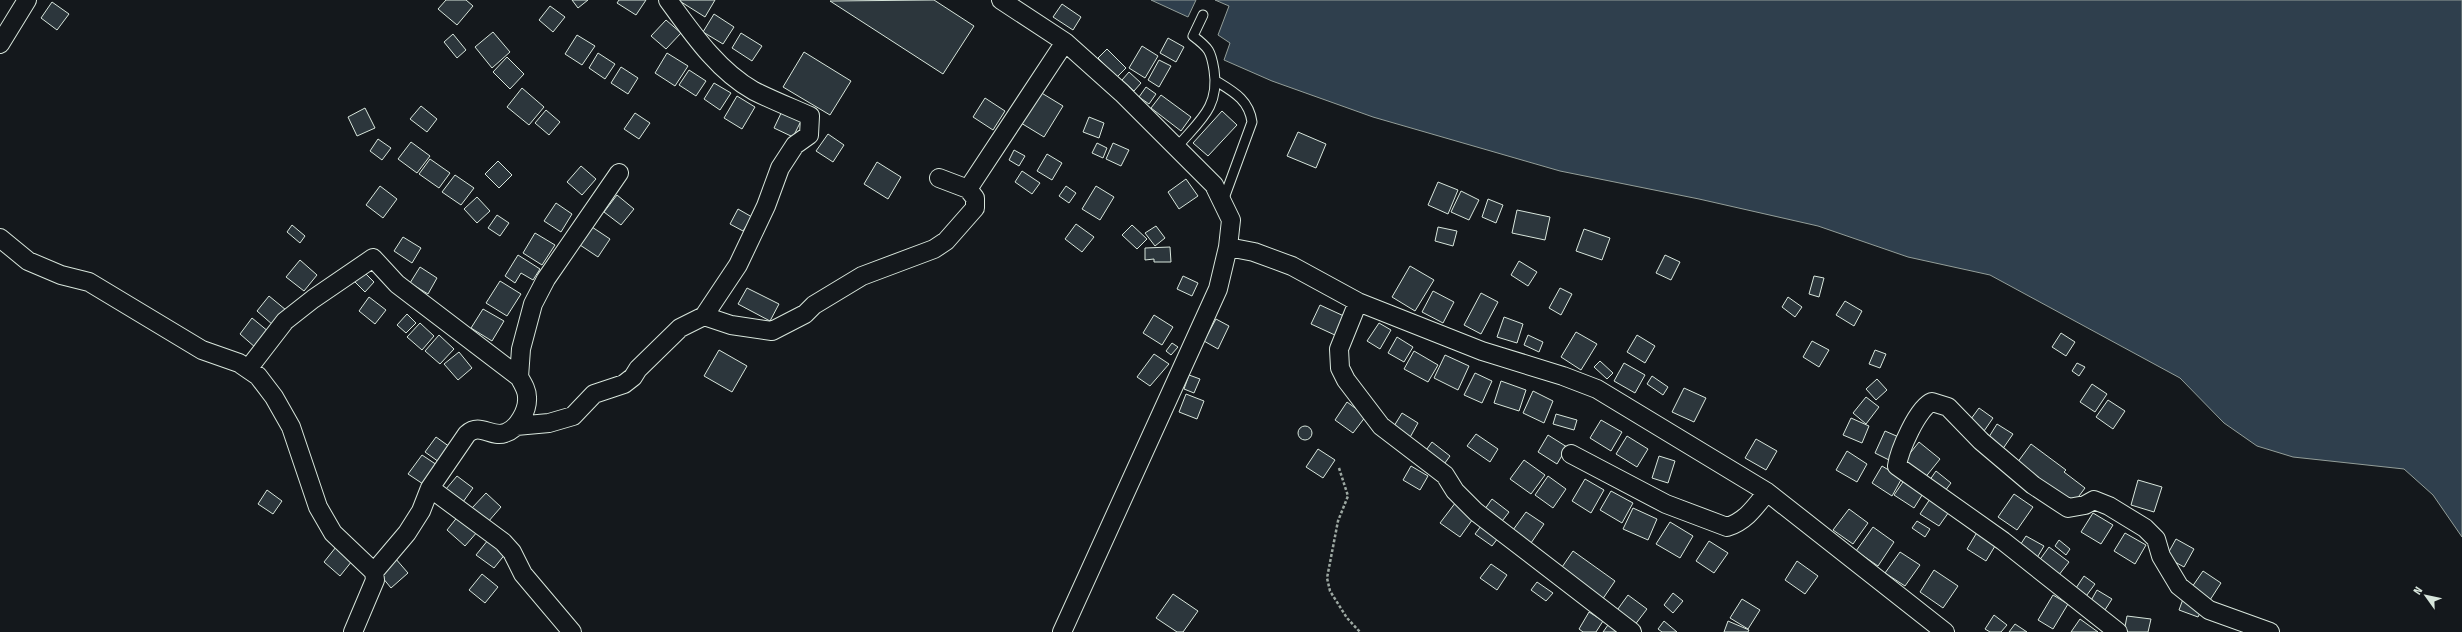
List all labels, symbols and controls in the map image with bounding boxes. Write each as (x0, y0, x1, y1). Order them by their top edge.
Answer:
north arrow (2406, 576, 2446, 616)
text: N (2411, 585, 2425, 597)

